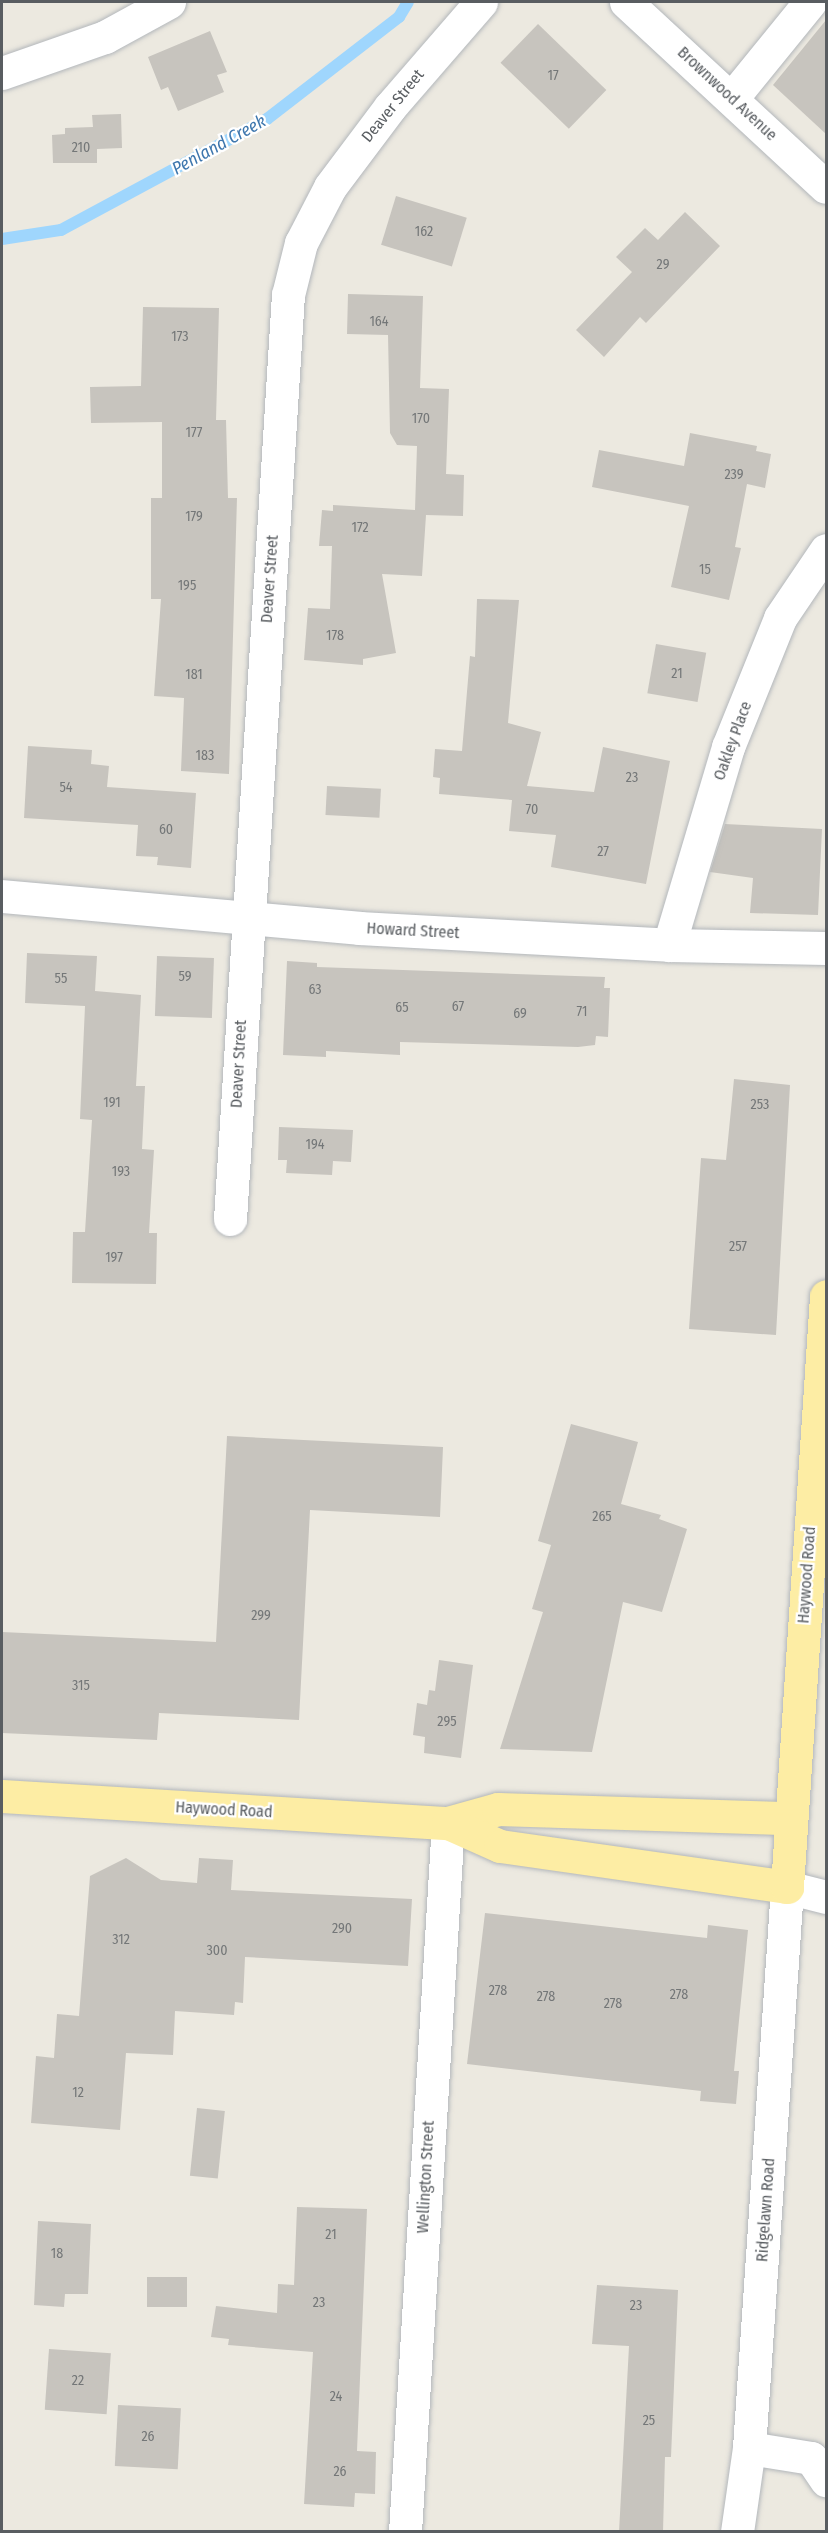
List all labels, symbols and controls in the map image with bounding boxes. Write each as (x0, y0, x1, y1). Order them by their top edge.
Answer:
street label: Brownwood Avenue (673, 43, 781, 145)
street label: Deaver Street (358, 66, 428, 146)
house number: 17 (547, 68, 559, 84)
water label: Penland Creek (168, 110, 270, 180)
house number: 210 (72, 140, 90, 156)
house number: 162 (415, 224, 433, 240)
house number: 29 (657, 257, 669, 273)
house number: 164 (369, 314, 389, 330)
house number: 173 (171, 329, 189, 345)
house number: 170 (412, 411, 430, 427)
house number: 177 (186, 425, 202, 441)
house number: 239 (724, 467, 744, 483)
house number: 179 (185, 509, 203, 525)
house number: 172 (351, 520, 369, 536)
street label: Deaver Street (257, 534, 283, 624)
house number: 15 (699, 562, 711, 578)
house number: 195 (178, 578, 196, 594)
house number: 178 (326, 628, 344, 644)
house number: 21 (671, 666, 683, 682)
house number: 181 (185, 667, 203, 683)
street label: Oakley Place (710, 699, 756, 783)
house number: 183 (196, 748, 214, 764)
house number: 23 (626, 770, 638, 786)
house number: 54 (59, 780, 73, 796)
house number: 70 (526, 802, 538, 818)
house number: 60 (159, 822, 173, 838)
house number: 27 (597, 844, 609, 860)
street label: Howard Street (366, 919, 460, 943)
house number: 59 (178, 969, 192, 985)
house number: 55 (55, 971, 67, 987)
house number: 63 (308, 982, 322, 998)
house number: 67 (452, 999, 464, 1015)
house number: 65 (395, 1000, 409, 1016)
house number: 71 (577, 1004, 587, 1020)
house number: 69 (513, 1006, 527, 1022)
street label: Deaver Street (227, 1019, 251, 1109)
house number: 191 (103, 1095, 121, 1111)
house number: 253 (751, 1097, 769, 1113)
house number: 194 (306, 1137, 324, 1153)
house number: 193 (112, 1164, 130, 1180)
house number: 257 (729, 1239, 747, 1255)
house number: 197 (105, 1250, 123, 1266)
house number: 265 (592, 1509, 612, 1525)
street label: Haywood Road (794, 1526, 820, 1624)
house number: 299 (251, 1608, 271, 1624)
house number: 315 (72, 1678, 90, 1694)
house number: 295 (437, 1714, 457, 1730)
street label: Haywood Road (175, 1798, 273, 1822)
house number: 290 (332, 1921, 352, 1937)
house number: 312 (112, 1932, 130, 1948)
house number: 300 (207, 1943, 227, 1959)
house number: 278 (489, 1983, 507, 1999)
house number: 278 (670, 1987, 688, 2003)
house number: 278 (537, 1989, 555, 2005)
house number: 278 (604, 1996, 622, 2012)
house number: 12 (72, 2085, 84, 2101)
street label: Wellington Street (413, 2120, 439, 2234)
street label: Ridgelawn Road (753, 2157, 779, 2263)
house number: 21 (325, 2227, 337, 2243)
house number: 18 (51, 2246, 63, 2262)
house number: 23 (313, 2295, 325, 2311)
house number: 23 (630, 2298, 642, 2314)
house number: 22 (72, 2373, 84, 2389)
house number: 24 (330, 2389, 342, 2405)
house number: 25 (643, 2413, 655, 2429)
house number: 26 (141, 2429, 155, 2445)
house number: 26 (333, 2464, 347, 2480)

